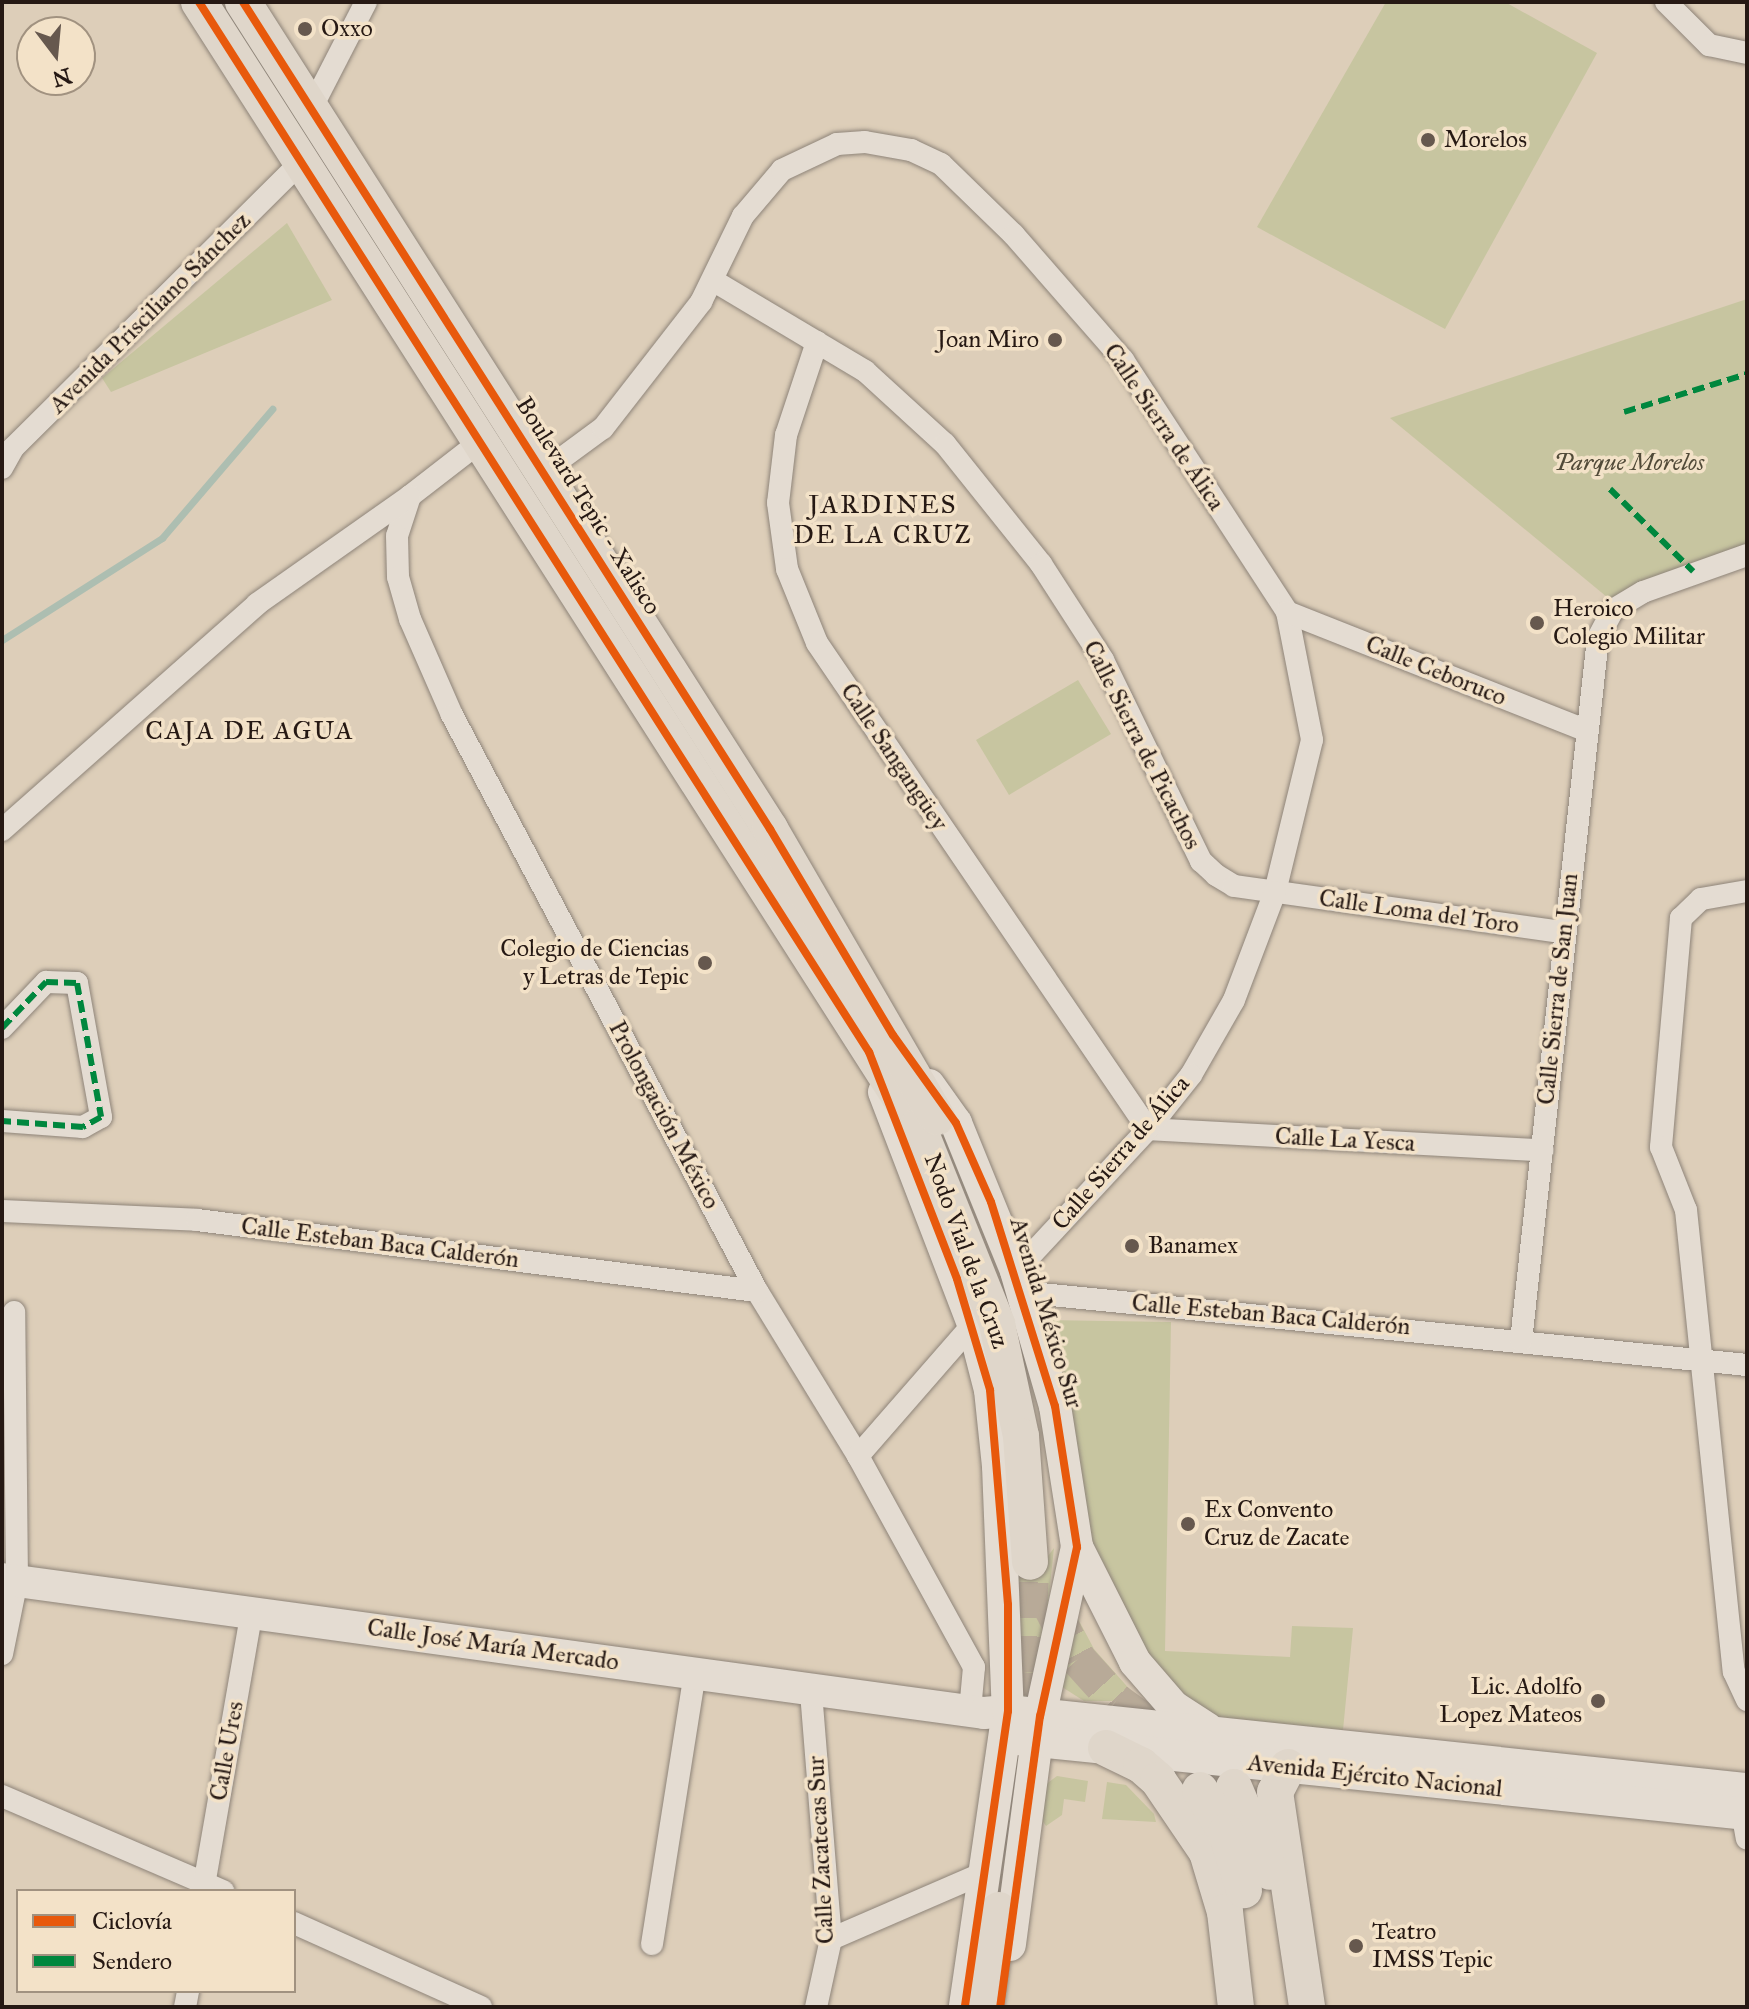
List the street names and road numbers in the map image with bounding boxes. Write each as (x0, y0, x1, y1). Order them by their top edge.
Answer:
street label: Avenida Prisciliano Sánchez (43, 206, 257, 420)
street label: Calle Sierra de Álica (1098, 338, 1230, 516)
street label: Boulevard Tepic - Xalisco (509, 392, 667, 620)
street label: Calle Ceboruco (1361, 630, 1511, 712)
street label: Calle Sierra de Picachos (1077, 636, 1207, 854)
street label: Calle Sangangüey (834, 678, 954, 836)
street label: Calle Sierra de San Juan (1532, 872, 1584, 1106)
street label: Calle Loma del Toro (1317, 884, 1521, 940)
street label: Prolongación México (602, 1016, 726, 1214)
street label: Calle Sierra de Álica (1046, 1070, 1196, 1236)
street label: Calle La Yesca (1274, 1122, 1416, 1158)
street label: Nodo Vial de la Cruz (917, 1150, 1015, 1352)
street label: Calle Esteban Baca Calderón (240, 1212, 520, 1274)
street label: Avenida México Sur (1003, 1214, 1089, 1412)
street label: Calle Esteban Baca Calderón (1131, 1288, 1411, 1342)
street label: Calle José María Mercado (365, 1613, 621, 1677)
street label: Calle Ures (204, 1699, 250, 1803)
street label: Avenida Ejército Nacional (1246, 1748, 1504, 1804)
street label: Calle Zacatecas Sur (802, 1755, 840, 1945)

